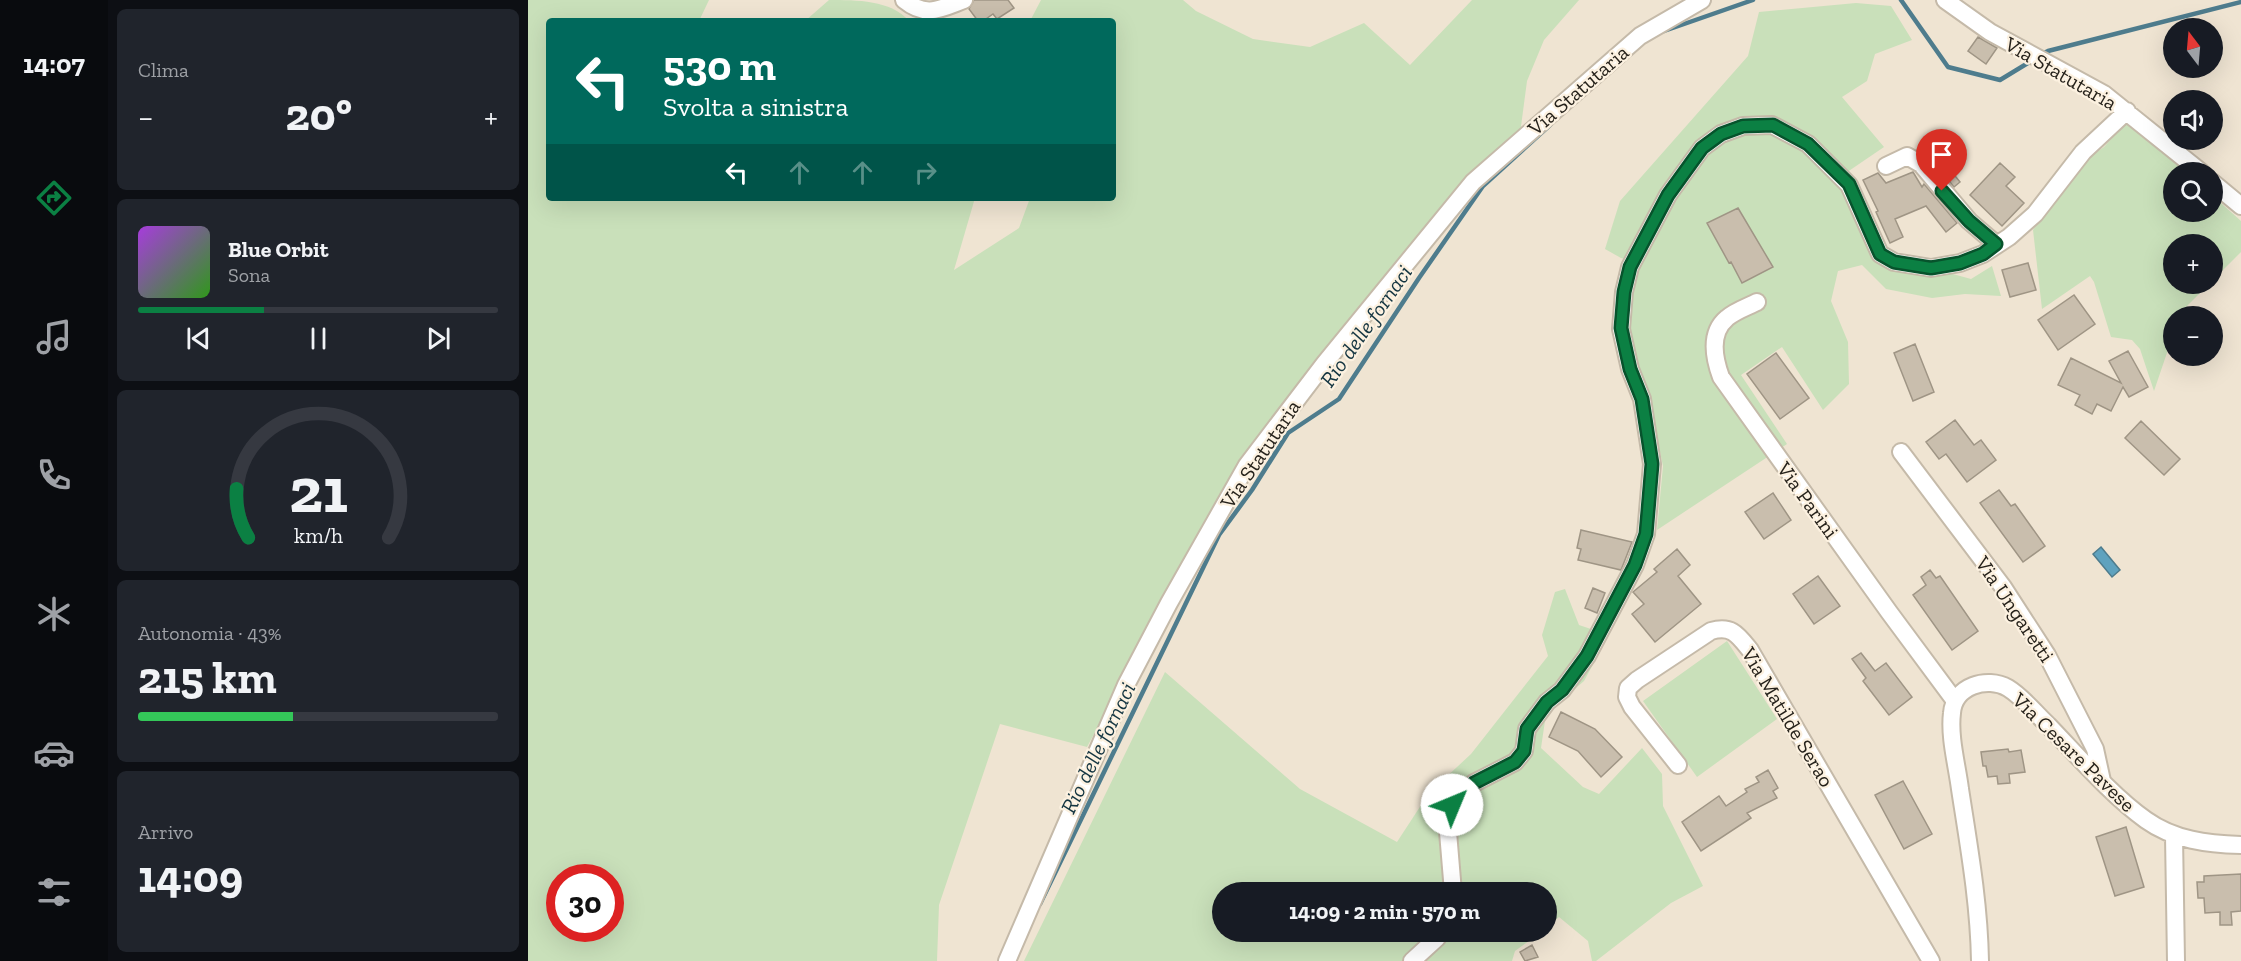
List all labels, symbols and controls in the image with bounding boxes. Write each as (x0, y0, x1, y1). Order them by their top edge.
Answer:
north arrow (2163, 18, 2223, 78)
map controls (2163, 18, 2223, 366)
street label: Via Statutaria (2000, 30, 2122, 115)
street label: Via Statutaria (1522, 39, 1634, 141)
text: 530 m (663, 40, 776, 91)
icon: left (564, 42, 642, 120)
text: 14:07 (23, 48, 85, 80)
text: Clima (138, 58, 189, 82)
text: 20° (286, 88, 352, 142)
button: sound (2163, 90, 2223, 150)
text: Svolta a sinistra (663, 91, 849, 123)
text: − (138, 97, 153, 136)
text: + (484, 97, 498, 136)
pin (1916, 129, 1967, 191)
icon: arrive (1925, 138, 1958, 171)
icon: left (720, 156, 753, 189)
icon: ahead (783, 156, 816, 189)
icon: ahead (846, 156, 879, 189)
icon: right (909, 156, 942, 189)
button: search (2163, 162, 2223, 222)
icon: directions (33, 177, 75, 219)
button: + (2163, 234, 2223, 294)
text: Blue Orbit (228, 236, 328, 263)
water label: Rio delle fornaci (1314, 260, 1418, 392)
text: Sona (228, 263, 270, 287)
button: − (2163, 306, 2223, 366)
icon: music (33, 316, 75, 358)
icon: previous (182, 322, 215, 355)
icon: pause (302, 322, 335, 355)
icon: next (422, 322, 455, 355)
street label: Via Statutaria (1214, 395, 1305, 514)
text: 21 (289, 453, 347, 528)
icon: phone (33, 454, 75, 496)
street label: Via Parini (1771, 456, 1844, 543)
text: km/h (294, 523, 342, 548)
street label: Via Ungaretti (1970, 550, 2060, 667)
icon: climate (33, 593, 75, 635)
text: Autonomia · 43% (138, 621, 282, 645)
street label: Via Matilde Serao (1736, 642, 1840, 791)
text: 215 km (138, 651, 277, 705)
water label: Rio delle fornaci (1055, 678, 1141, 818)
street label: Via Cesare Pavese (2007, 686, 2141, 817)
icon: car (33, 732, 75, 774)
position arrow (1420, 773, 1484, 837)
text: Arrivo (138, 820, 193, 844)
text: 14:09 (138, 850, 243, 904)
speed limit sign: 30 (546, 864, 624, 942)
icon: filters (33, 871, 75, 913)
text: 14:09 · 2 min · 570 m (1289, 898, 1480, 925)

